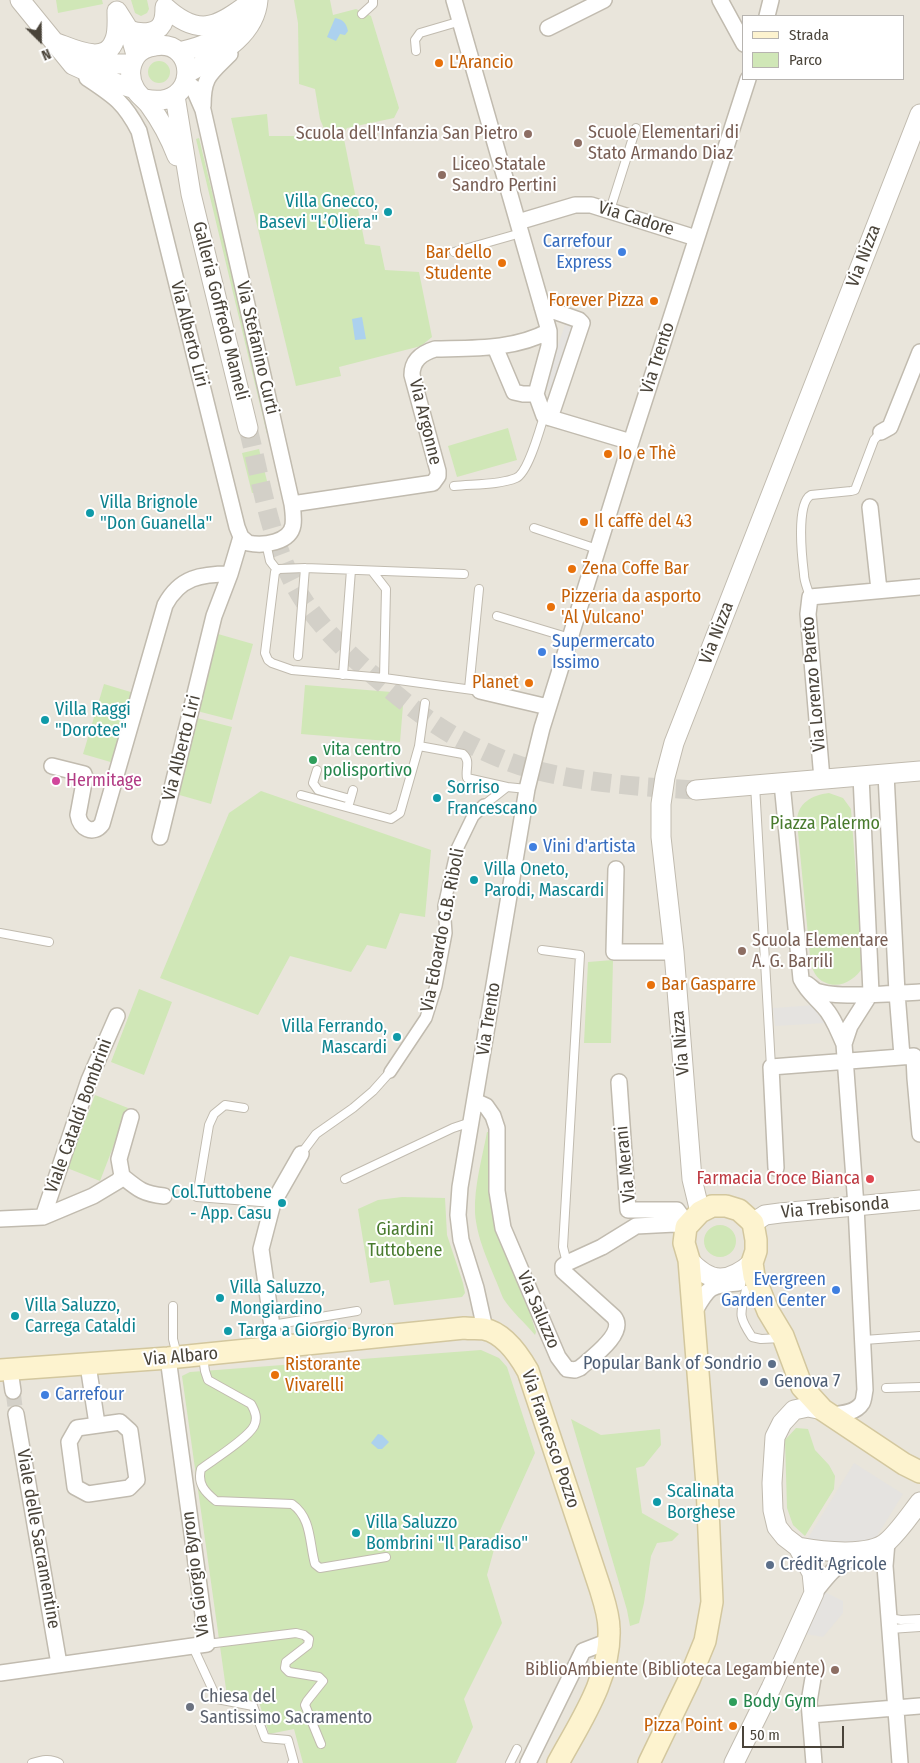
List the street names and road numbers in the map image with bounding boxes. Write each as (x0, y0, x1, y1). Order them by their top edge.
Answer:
street label: Via Cadore (595, 197, 677, 241)
street label: Galleria Goffredo Mameli (187, 219, 253, 403)
street label: Via Nizza (842, 222, 886, 290)
street label: Via Alberto Liri (165, 279, 213, 389)
street label: Via Stefanino Curti (231, 279, 283, 417)
street label: Via Trento (636, 320, 680, 396)
street label: Via Argonne (404, 377, 446, 467)
street label: Via Nizza (695, 599, 739, 667)
street label: Via Lorenzo Pareto (797, 615, 831, 753)
street label: Via Alberto Liri (158, 693, 206, 803)
street label: Via Edoardo G.B. Riboli (417, 846, 469, 1014)
street label: Via Trento (473, 981, 505, 1057)
street label: Via Nizza (667, 1010, 695, 1076)
street label: Viale Cataldi Bombrini (41, 1036, 117, 1196)
street label: Via Merani (611, 1125, 641, 1203)
street label: Via Trebisonda (780, 1193, 890, 1223)
street label: Via Saluzzo (512, 1268, 564, 1352)
street label: Via Albaro (143, 1343, 219, 1371)
street label: Via Francesco Pozzo (516, 1367, 584, 1511)
street label: Viale delle Sacramentine (12, 1447, 64, 1631)
street label: Via Giorgio Byron (178, 1510, 214, 1638)

